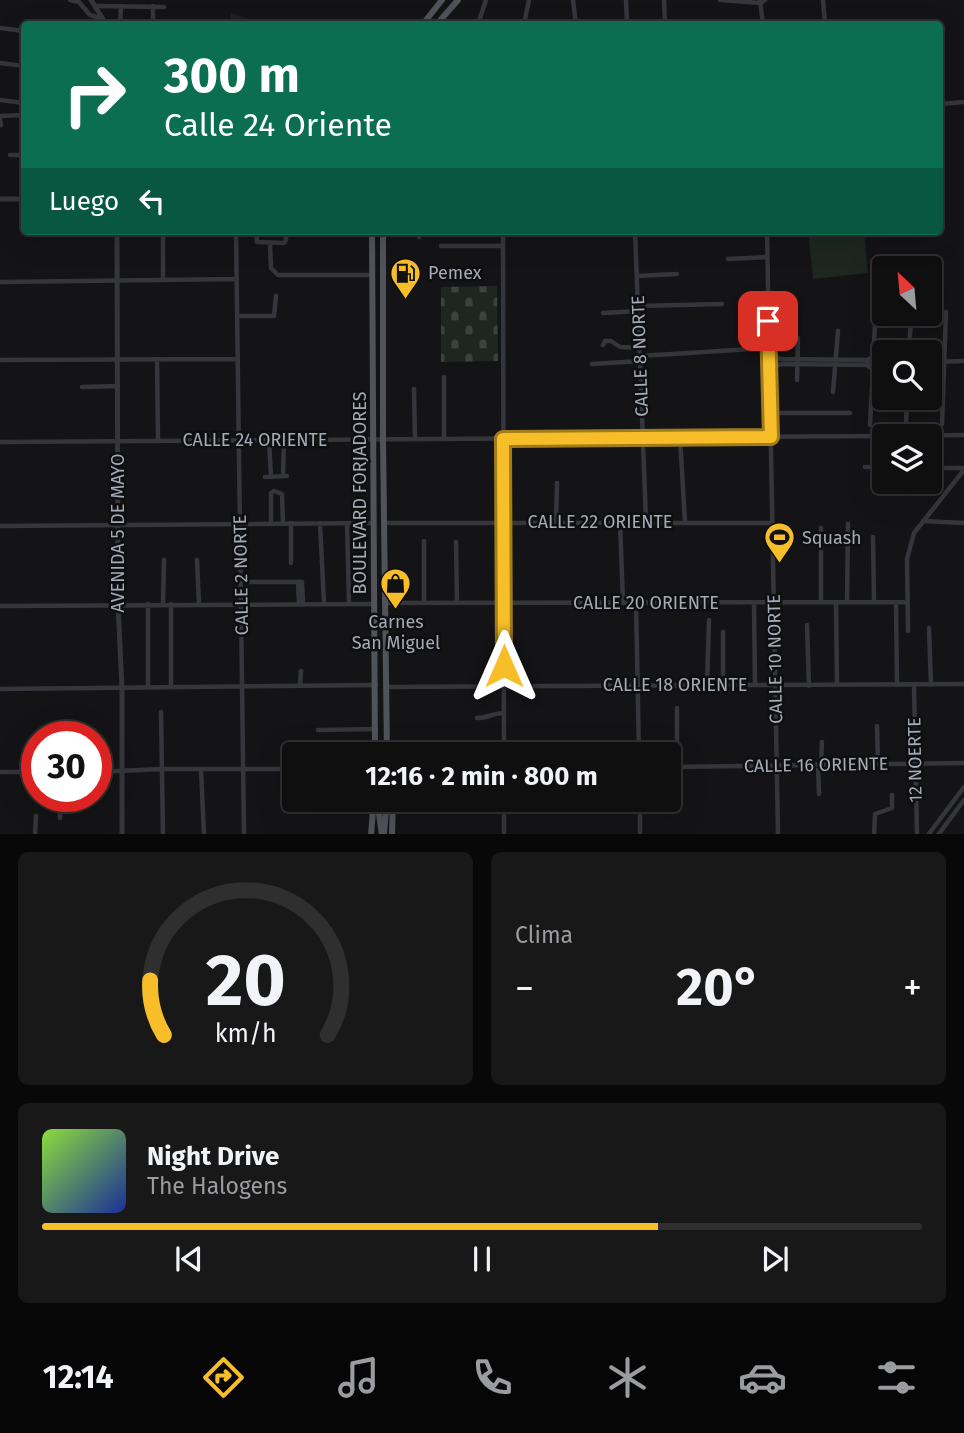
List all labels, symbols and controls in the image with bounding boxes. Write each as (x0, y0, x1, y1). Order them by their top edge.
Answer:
text: 300 m (164, 46, 300, 105)
icon: right (49, 49, 140, 140)
text: Calle 24 Oriente (164, 106, 392, 144)
icon: left (133, 182, 171, 220)
text: Luego (49, 186, 119, 217)
fuel station icon: Pemex (388, 256, 422, 300)
north arrow (872, 256, 942, 326)
map controls (872, 256, 942, 494)
place label: Pemex (428, 262, 482, 284)
pin (738, 291, 798, 351)
street label: CALLE 8 NORTE (627, 295, 653, 417)
icon: arrive (749, 302, 787, 340)
button: search (872, 340, 942, 410)
street label: BOULEVARD FORJADORES (349, 391, 371, 594)
button: layers (872, 424, 942, 494)
street label: CALLE 24 ORIENTE (182, 429, 328, 451)
street label: AVENIDA 5 DE MAYO (107, 454, 129, 612)
street label: CALLE 22 ORIENTE (528, 511, 672, 533)
street label: CALLE 2 NORTE (229, 515, 253, 635)
sports icon: Squash (762, 521, 796, 565)
place label: Squash (802, 527, 862, 549)
shop icon: Carnes San Miguel (379, 567, 413, 611)
street label: CALLE 20 ORIENTE (573, 592, 719, 614)
street label: CALLE 10 NORTE (763, 594, 787, 724)
place label: Carnes San Miguel (352, 611, 440, 654)
position arrow (467, 629, 541, 703)
street label: CALLE 18 ORIENTE (603, 674, 747, 696)
street label: 12 NOERTE (903, 717, 927, 803)
speed limit sign: 30 (21, 721, 112, 812)
street label: CALLE 16 ORIENTE (744, 753, 888, 777)
text: 12:16 · 2 min · 800 m (365, 761, 598, 792)
text: Clima (515, 921, 573, 949)
text: 20 (205, 937, 286, 1024)
text: 20° (676, 956, 761, 1019)
text: − (515, 965, 534, 1011)
text: + (903, 965, 922, 1011)
text: km/h (215, 1018, 276, 1048)
text: Night Drive (147, 1141, 279, 1172)
text: The Halogens (147, 1172, 287, 1200)
icon: previous (170, 1240, 208, 1278)
icon: pause (463, 1240, 501, 1278)
icon: next (756, 1240, 794, 1278)
icon: directions (199, 1353, 248, 1402)
icon: music (334, 1353, 383, 1402)
icon: phone (468, 1353, 517, 1402)
icon: climate (603, 1353, 652, 1402)
icon: car (738, 1353, 787, 1402)
icon: filters (872, 1353, 921, 1402)
text: 12:14 (43, 1358, 114, 1396)

